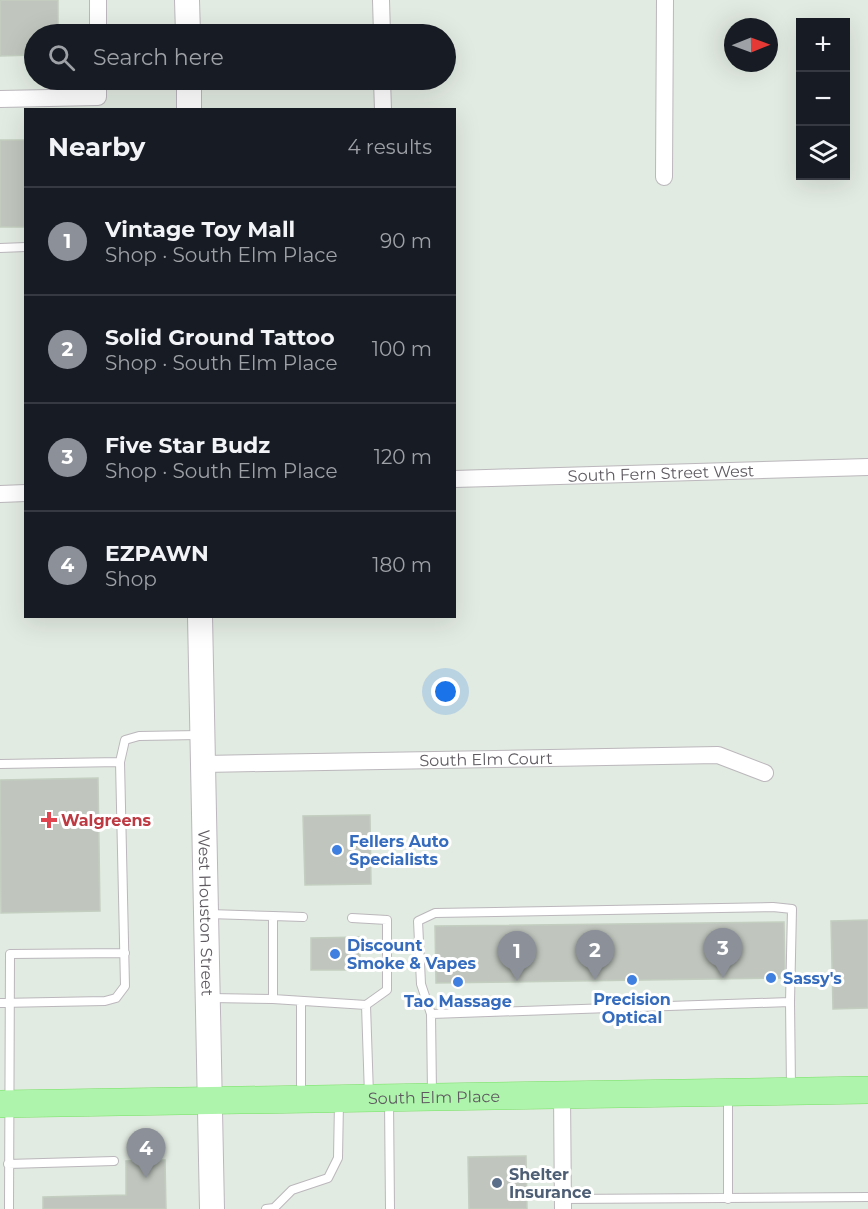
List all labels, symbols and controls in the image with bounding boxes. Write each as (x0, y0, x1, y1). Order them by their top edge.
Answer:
north arrow (724, 18, 778, 72)
map controls (796, 18, 850, 180)
button: + (796, 18, 850, 72)
search box (24, 24, 456, 90)
icon: search (45, 41, 78, 74)
text: Search here (93, 44, 224, 71)
button: − (796, 72, 850, 126)
button: layers (796, 126, 850, 180)
text: Nearby (48, 131, 145, 163)
text: 4 results (347, 135, 432, 159)
text: Vintage Toy Mall (105, 216, 295, 243)
text: 1 (64, 229, 71, 253)
text: 90 m (380, 229, 432, 253)
text: Shop · South Elm Place (105, 243, 338, 267)
text: Solid Ground Tattoo (105, 324, 335, 351)
text: 2 (62, 337, 73, 361)
text: 100 m (372, 337, 432, 361)
text: Shop · South Elm Place (105, 351, 338, 375)
text: Five Star Budz (105, 432, 270, 459)
text: 3 (62, 445, 73, 469)
text: 120 m (374, 445, 432, 469)
text: Shop · South Elm Place (105, 459, 338, 483)
street label: South Fern Street West (567, 461, 755, 486)
text: EZPAWN (105, 540, 209, 567)
text: 4 (61, 553, 74, 577)
text: 180 m (372, 553, 432, 577)
text: Shop (105, 567, 157, 591)
your location (431, 677, 460, 706)
street label: South Elm Court (419, 749, 553, 770)
place label: Walgreens (61, 811, 152, 830)
marker: Walgreens (42, 813, 56, 827)
street label: West Houston Street (194, 830, 217, 997)
place label: Fellers Auto Specialists (349, 832, 449, 869)
marker: Fellers Auto Specialists (330, 843, 344, 857)
pin: 3 (704, 928, 742, 978)
pin: 2 (576, 930, 614, 980)
pin: 1 (498, 932, 536, 981)
place label: Discount Smoke & Vapes (347, 936, 477, 973)
marker: Discount Smoke & Vapes (328, 947, 342, 961)
place label: Sassy's (783, 969, 842, 988)
marker: Sassy's (764, 971, 778, 985)
marker: Precision Optical (625, 973, 639, 987)
marker: Tao Massage (451, 975, 465, 989)
place label: Precision Optical (593, 990, 671, 1027)
place label: Tao Massage (404, 992, 512, 1011)
street label: South Elm Place (368, 1087, 500, 1108)
pin: 4 (126, 1128, 166, 1178)
place label: Shelter Insurance (509, 1165, 592, 1202)
marker: Shelter Insurance (490, 1176, 504, 1190)

